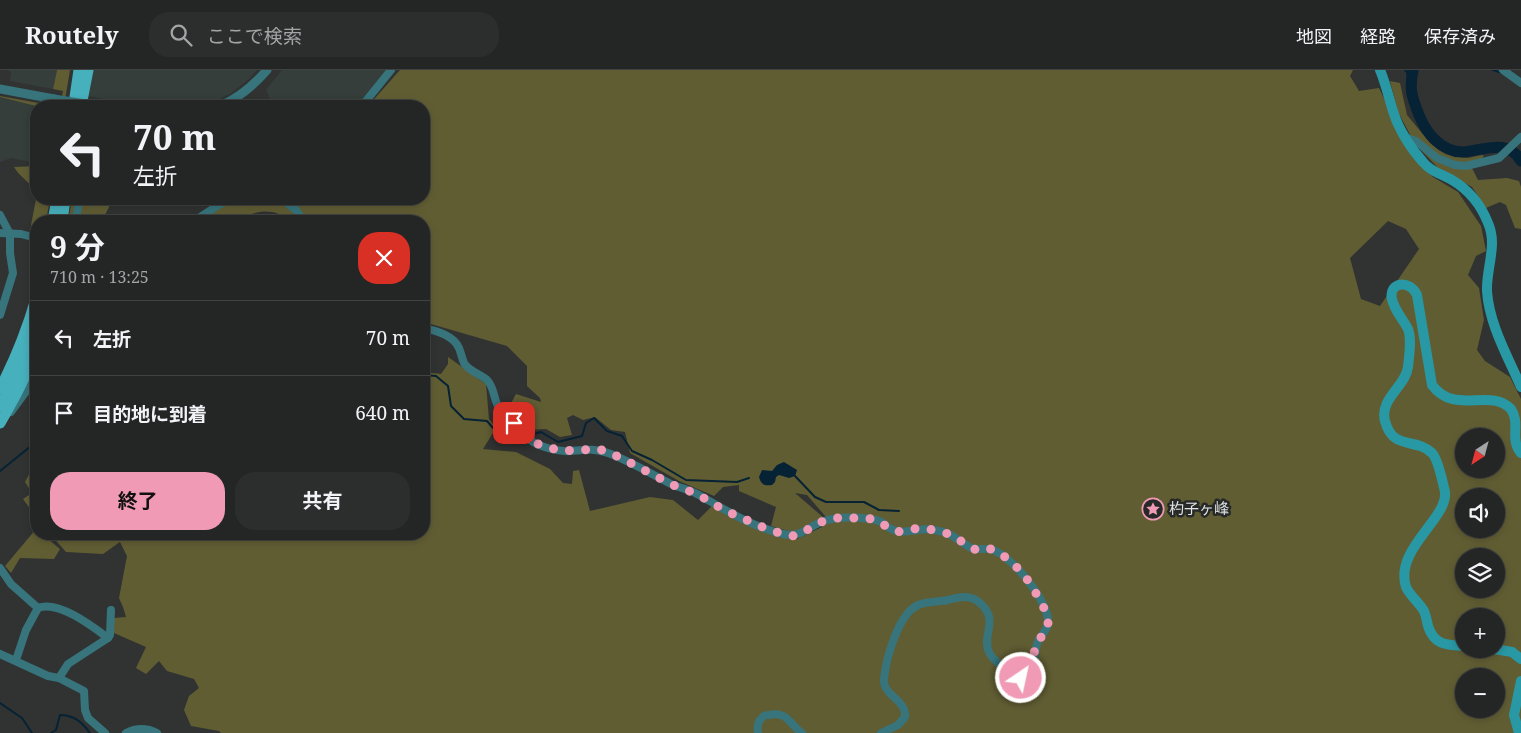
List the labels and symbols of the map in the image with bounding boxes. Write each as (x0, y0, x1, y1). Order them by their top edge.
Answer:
pin (493, 402, 535, 444)
north arrow (1455, 428, 1505, 478)
place icon: 杓子ヶ峰 (1141, 497, 1165, 521)
place label: 杓子ヶ峰 (1169, 498, 1229, 518)
position arrow (994, 651, 1046, 703)

